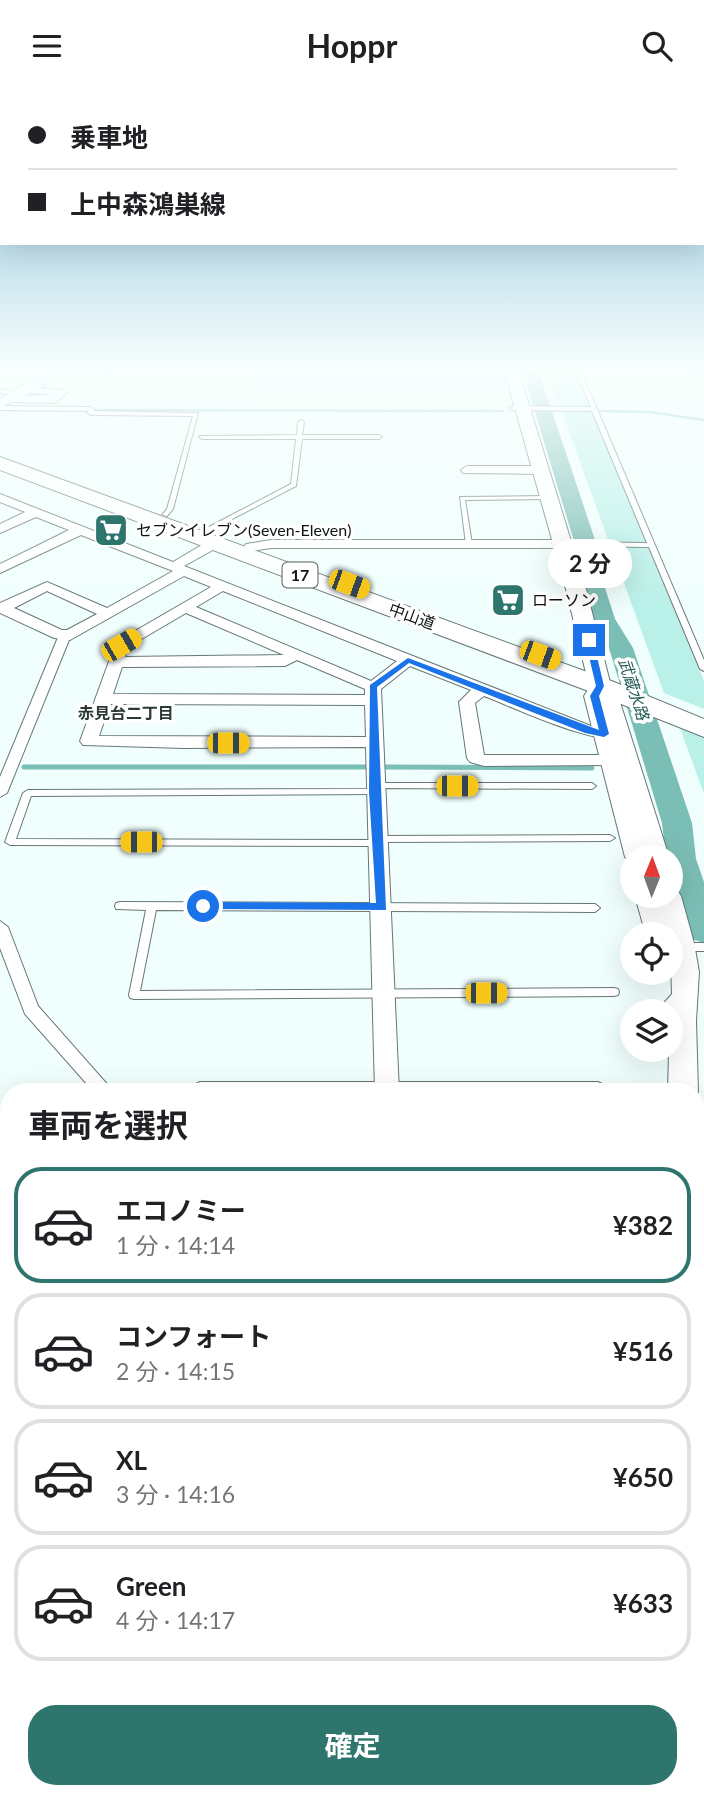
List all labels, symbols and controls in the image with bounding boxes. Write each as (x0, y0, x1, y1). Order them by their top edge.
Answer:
text: Hoppr (307, 26, 397, 65)
icon: menu (28, 27, 66, 65)
icon: search (638, 27, 676, 65)
text: 乗車地 (70, 121, 148, 153)
text: 上中森鴻巣線 (70, 188, 226, 220)
supermarket icon: セブンイレブン(Seven-Eleven) (92, 511, 130, 549)
place label: セブンイレブン(Seven-Eleven) (136, 520, 351, 539)
callout: 2 分 (547, 539, 631, 587)
text: 2 分 (569, 549, 611, 577)
road number: 17 (282, 562, 318, 587)
car (326, 567, 373, 601)
supermarket icon: ローソン (489, 581, 527, 619)
place label: ローソン (532, 590, 596, 609)
street label: 中山道 (386, 598, 438, 633)
route end (573, 624, 605, 656)
car (98, 625, 145, 665)
car (517, 638, 564, 672)
water label: 武蔵水路 (616, 655, 654, 724)
district label: 赤見台二丁目 (78, 703, 174, 722)
car (208, 733, 250, 754)
car (437, 776, 479, 797)
car (121, 832, 163, 853)
north arrow (620, 845, 682, 908)
map controls (620, 845, 683, 1062)
route start (187, 890, 219, 922)
button: locate (620, 922, 683, 985)
car (466, 983, 508, 1004)
button: layers (620, 999, 683, 1062)
text: 車両を選択 (28, 1105, 188, 1144)
icon: car (32, 1194, 95, 1257)
text: エコノミー (116, 1194, 246, 1226)
text: ¥382 (613, 1209, 673, 1241)
text: 1 分 · 14:14 (116, 1231, 235, 1259)
icon: car (32, 1320, 95, 1383)
text: コンフォート (116, 1320, 271, 1352)
text: ¥516 (613, 1335, 673, 1367)
text: 2 分 · 14:15 (116, 1357, 235, 1385)
text: XL (116, 1444, 147, 1476)
icon: car (32, 1446, 95, 1509)
text: ¥650 (613, 1461, 673, 1493)
text: 3 分 · 14:16 (116, 1480, 235, 1508)
text: Green (116, 1570, 186, 1602)
icon: car (32, 1572, 95, 1635)
text: ¥633 (613, 1587, 673, 1619)
text: 4 分 · 14:17 (116, 1606, 235, 1634)
button: 確定 (28, 1705, 677, 1785)

